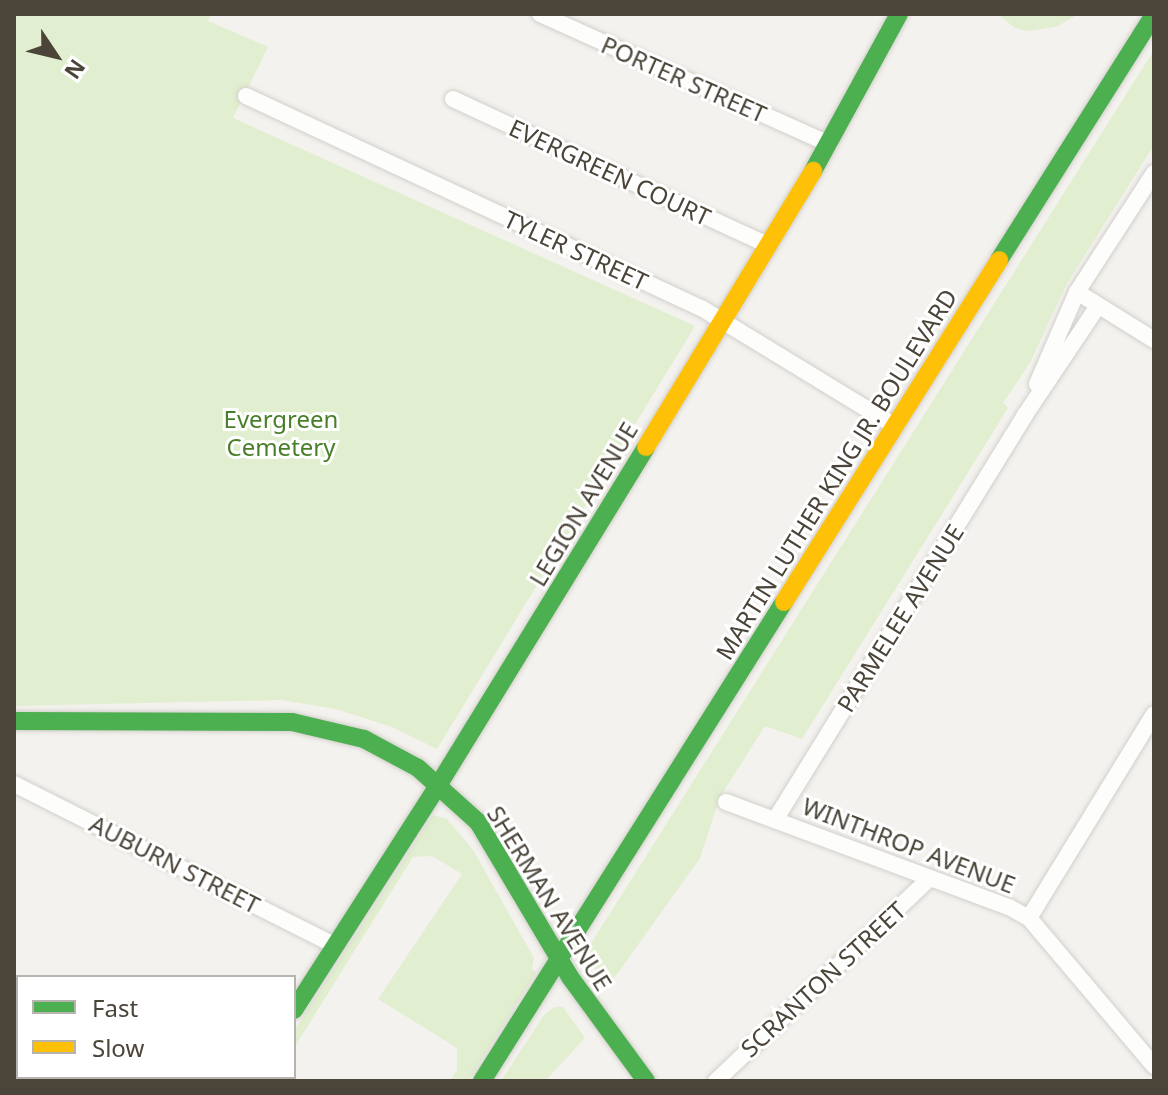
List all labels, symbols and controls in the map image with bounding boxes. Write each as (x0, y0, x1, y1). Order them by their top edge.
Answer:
north arrow (16, 16, 96, 96)
street label: PORTER STREET (597, 30, 771, 128)
text: N (58, 54, 93, 86)
street label: EVERGREEN COURT (505, 113, 715, 231)
street label: TYLER STREET (499, 204, 653, 296)
street label: MARTIN LUTHER KING JR. BOULEVARD (709, 283, 963, 665)
park label: Evergreen Cemetery (224, 405, 338, 461)
street label: LEGION AVENUE (523, 417, 643, 591)
street label: PARMELEE AVENUE (831, 519, 969, 717)
street label: WINTHROP AVENUE (799, 791, 1019, 899)
street label: SHERMAN AVENUE (482, 800, 618, 996)
street label: AUBURN STREET (85, 809, 265, 919)
street label: SCRANTON STREET (735, 895, 911, 1063)
legend (16, 975, 296, 1079)
text: Fast (92, 991, 138, 1024)
text: Slow (92, 1031, 144, 1064)

